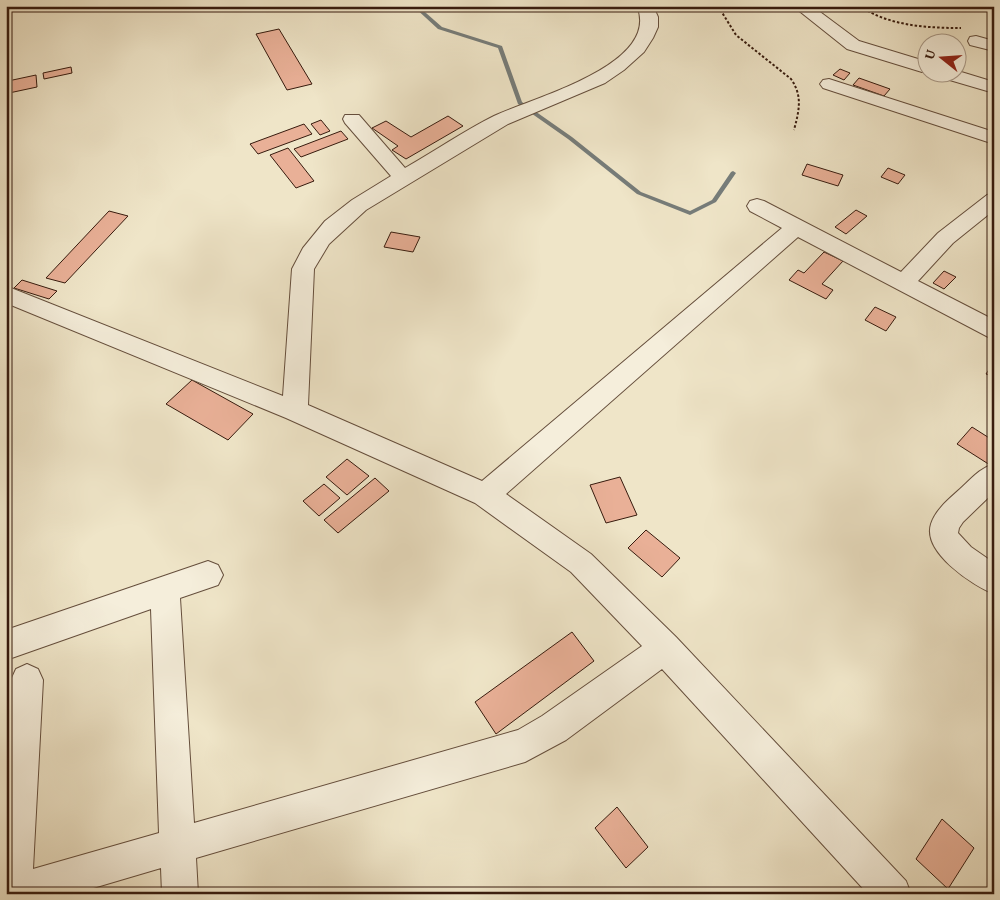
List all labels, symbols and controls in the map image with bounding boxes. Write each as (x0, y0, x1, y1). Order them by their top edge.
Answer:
north arrow (918, 32, 968, 82)
text: U (919, 46, 941, 62)

